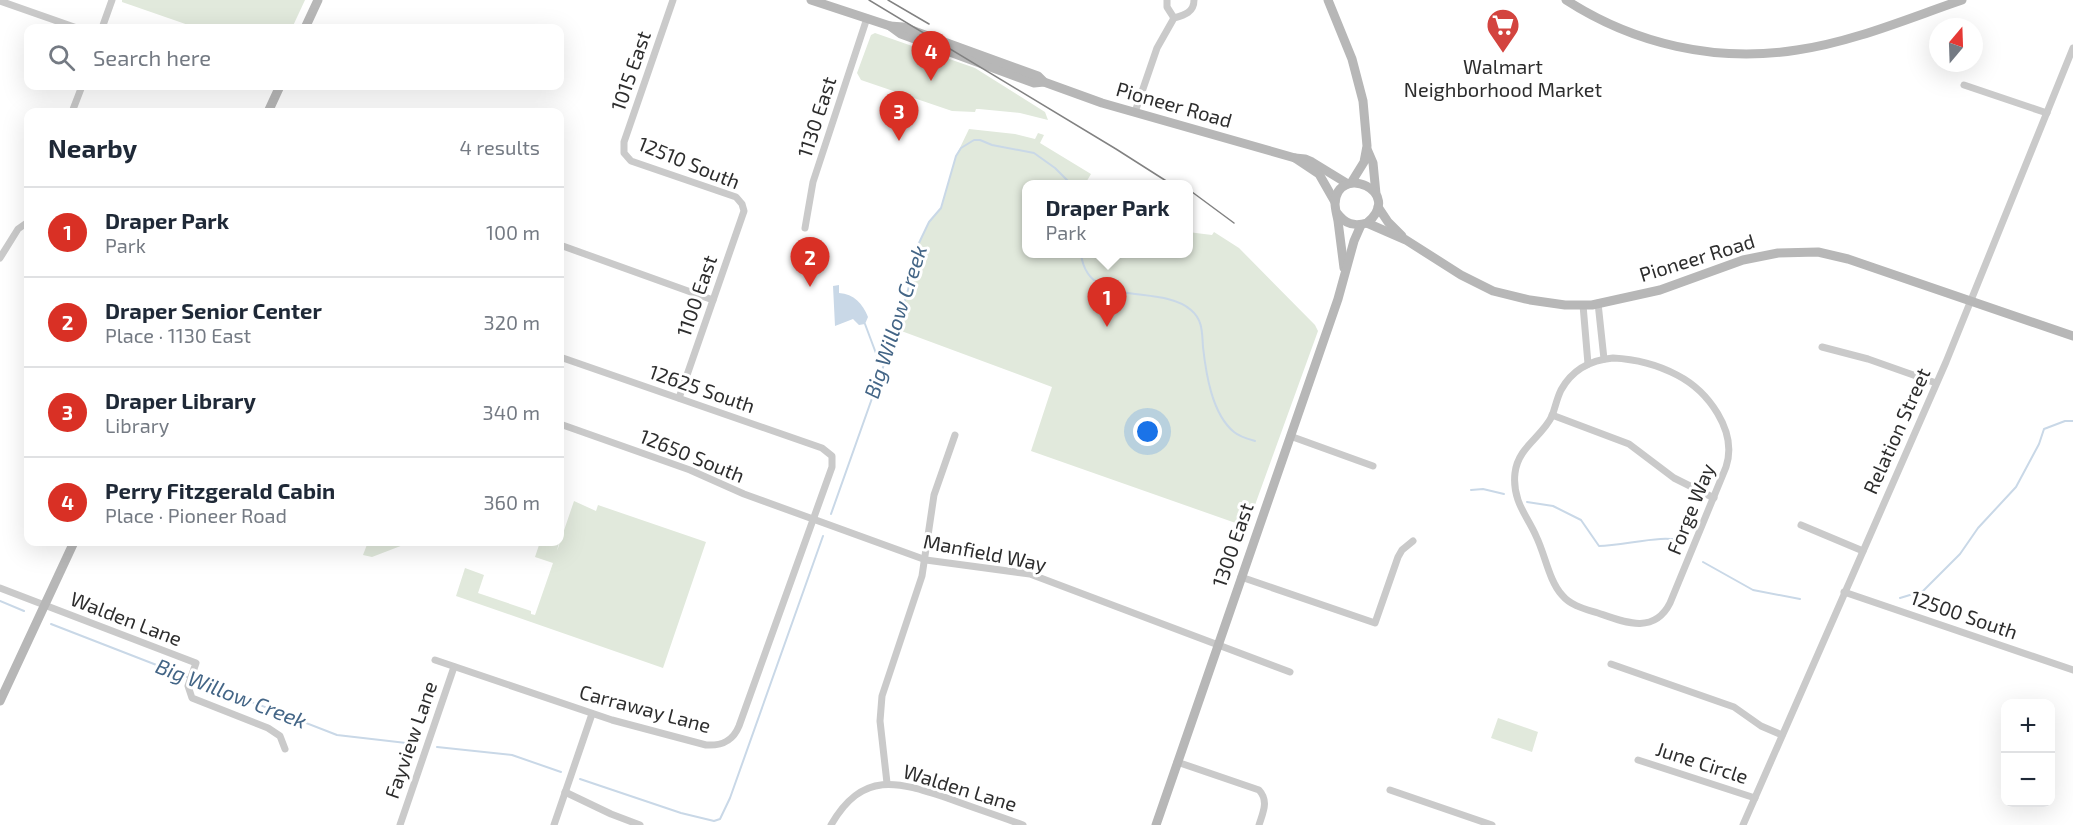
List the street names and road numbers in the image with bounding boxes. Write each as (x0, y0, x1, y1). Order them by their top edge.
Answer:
street label: 1015 East (605, 27, 655, 114)
street label: 1130 East (792, 73, 840, 160)
street label: Pioneer Road (1114, 76, 1235, 132)
street label: 12510 South (635, 131, 744, 193)
street label: Pioneer Road (1636, 228, 1757, 286)
street label: 1100 East (671, 251, 721, 340)
street label: 12625 South (646, 359, 758, 417)
street label: Relation Street (1858, 363, 1935, 497)
street label: 12650 South (636, 423, 748, 487)
street label: Forge Way (1661, 459, 1719, 558)
street label: 1300 East (1206, 499, 1258, 590)
street label: Manfield Way (922, 528, 1049, 576)
street label: 12500 South (1908, 585, 2021, 644)
street label: Walden Lane (67, 586, 186, 650)
street label: Fayview Lane (379, 678, 441, 801)
street label: Carraway Lane (577, 679, 714, 737)
street label: June Circle (1653, 736, 1751, 788)
street label: Walden Lane (901, 758, 1020, 816)

